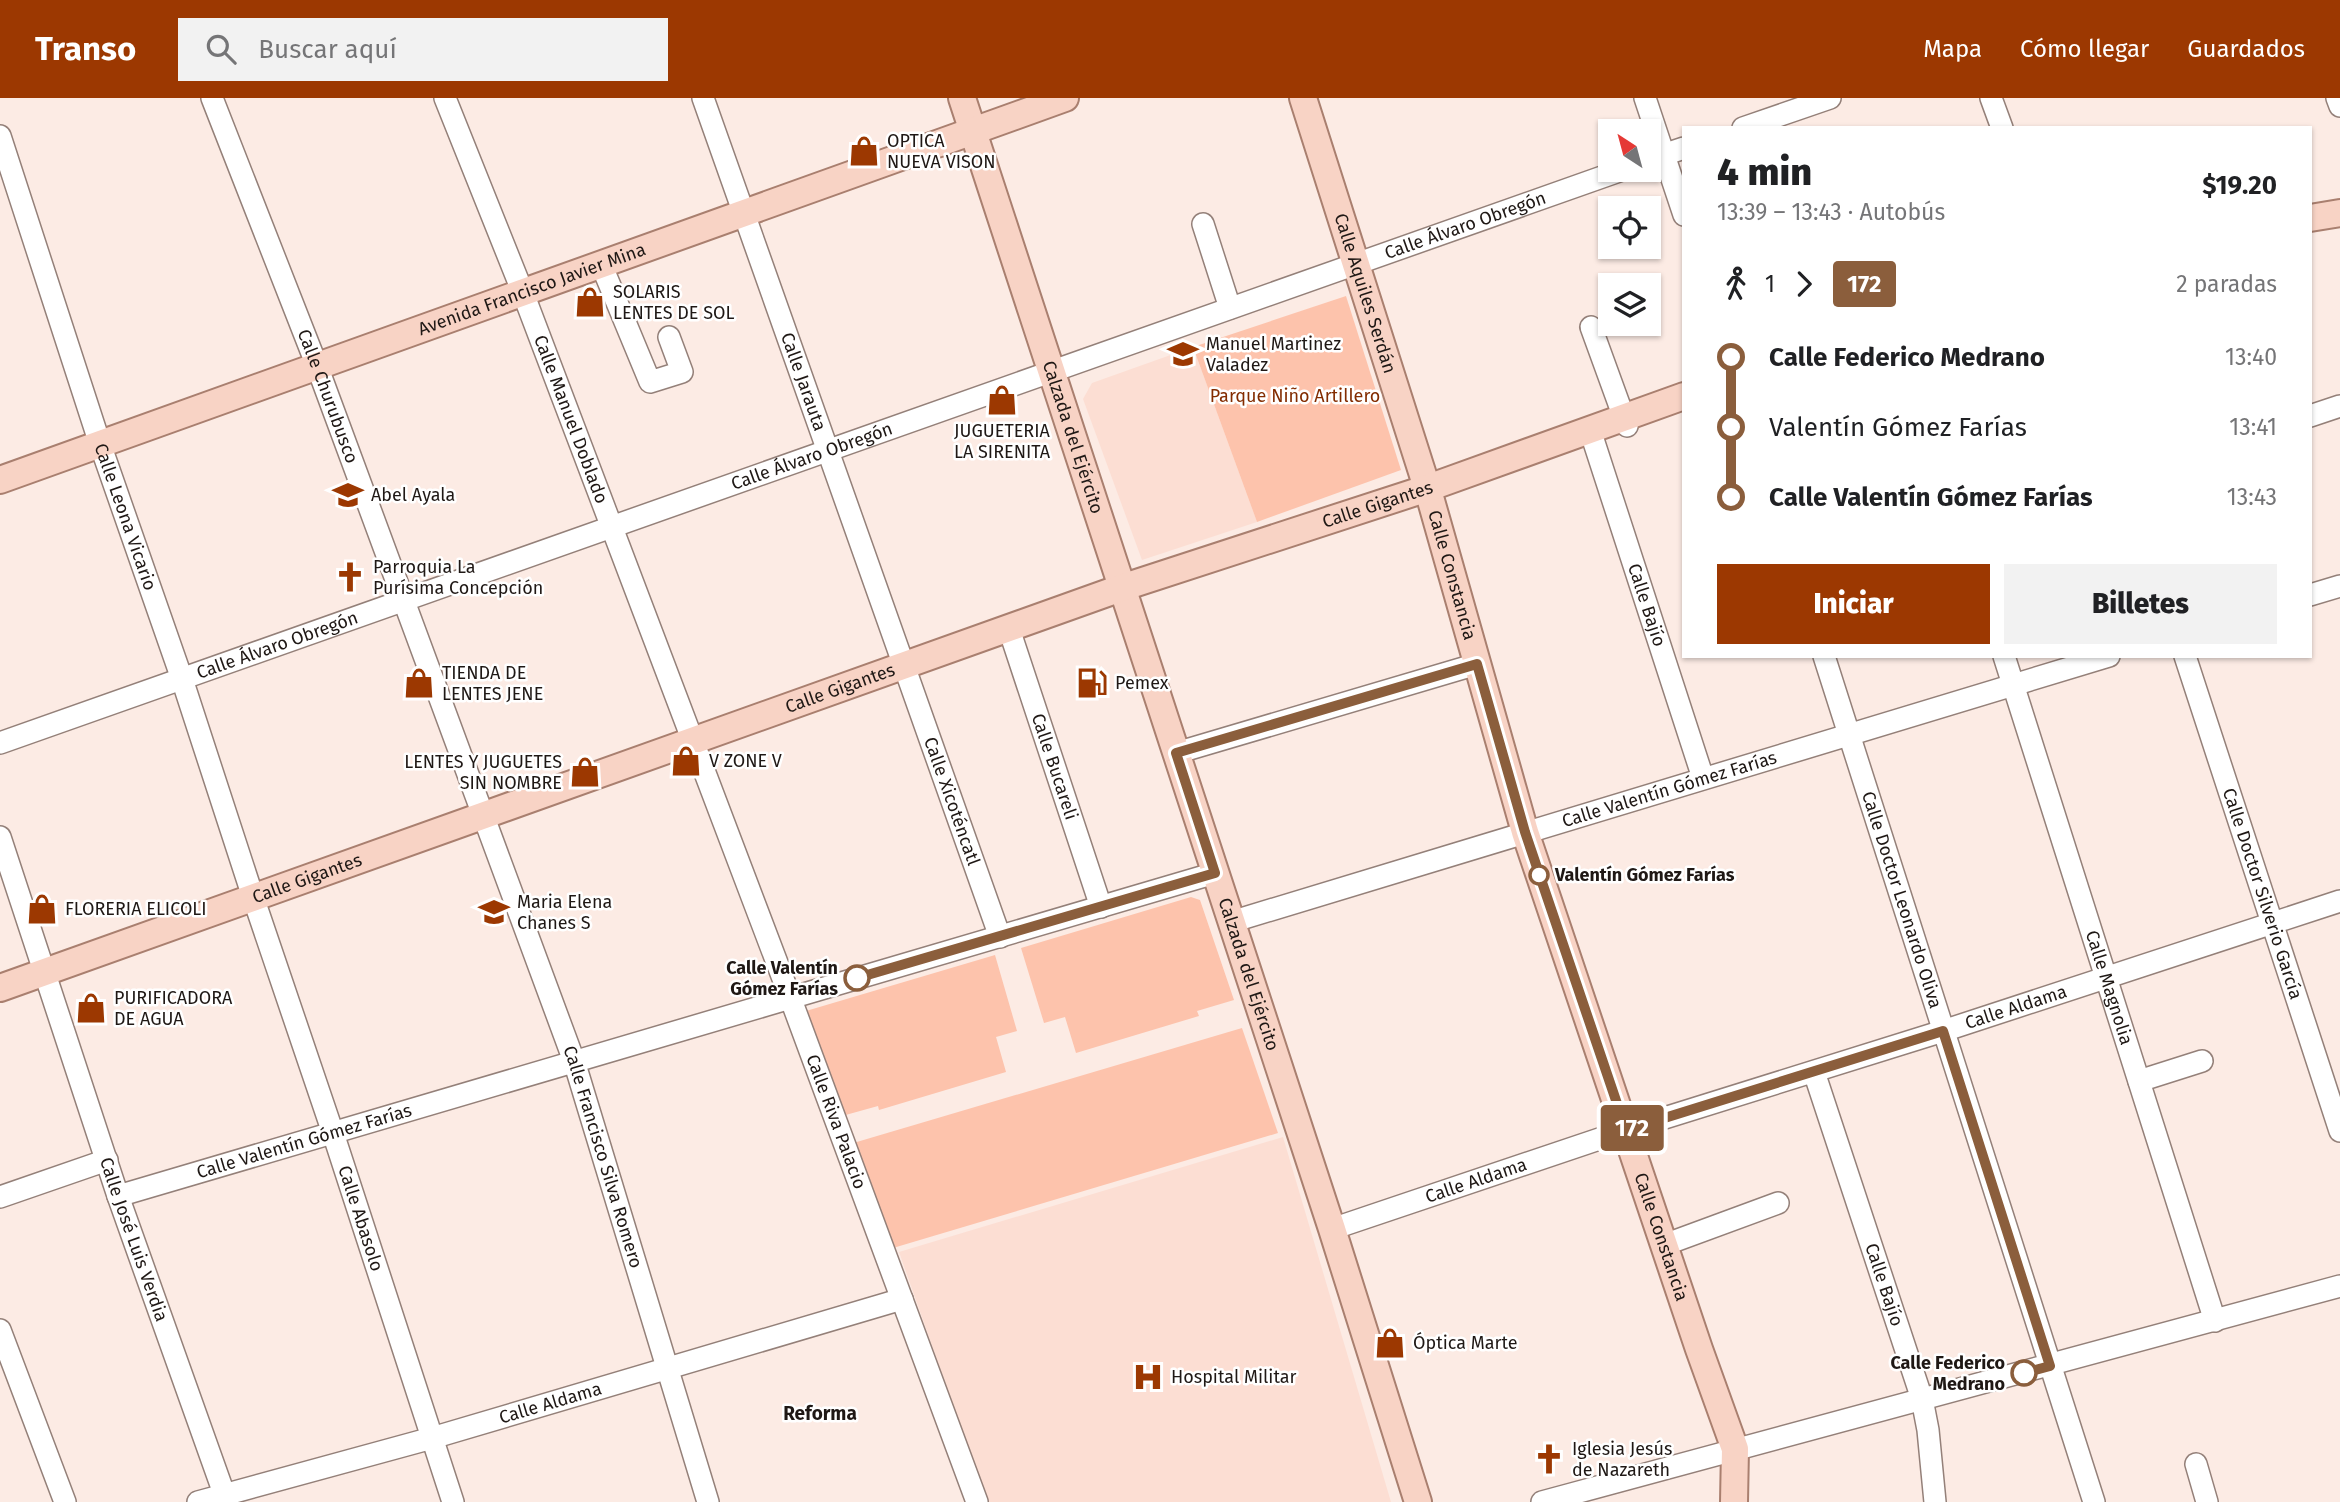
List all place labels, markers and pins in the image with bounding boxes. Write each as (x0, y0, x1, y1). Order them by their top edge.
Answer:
place label: OPTICA NUEVA VISON (887, 130, 996, 173)
shop icon: OPTICA NUEVA VISON (847, 134, 881, 168)
place label: SOLARIS LENTES DE SOL (613, 281, 734, 324)
shop icon: SOLARIS LENTES DE SOL (573, 285, 607, 319)
place label: Manuel Martinez Valadez (1206, 333, 1341, 376)
school or university icon: Manuel Martinez Valadez (1166, 337, 1200, 371)
shop icon: JUGUETERIA LA SIRENITA (985, 383, 1019, 417)
place label: JUGUETERIA LA SIRENITA (954, 420, 1051, 463)
school or university icon: Abel Ayala (331, 478, 365, 512)
place label: Abel Ayala (371, 484, 455, 506)
place label: Parroquia La Purísima Concepción (373, 556, 543, 599)
church icon: Parroquia La Purísima Concepción (333, 560, 367, 594)
place label: TIENDA DE LENTES JENE (442, 662, 543, 705)
shop icon: TIENDA DE LENTES JENE (402, 666, 436, 700)
fuel station icon: Pemex (1075, 666, 1109, 700)
place label: Pemex (1115, 672, 1169, 694)
shop icon: V ZONE V (669, 744, 703, 778)
place label: V ZONE V (709, 750, 782, 772)
place label: LENTES Y JUGUETES SIN NOMBRE (404, 751, 562, 794)
shop icon: LENTES Y JUGUETES SIN NOMBRE (568, 755, 602, 789)
place label: Valentín Gómez Farías (1554, 864, 1735, 886)
marker: Valentín Gómez Farías (1529, 865, 1549, 885)
place label: Maria Elena Chanes S (517, 891, 612, 934)
shop icon: FLORERIA ELICOLI (25, 892, 59, 926)
school or university icon: Maria Elena Chanes S (477, 895, 511, 929)
place label: FLORERIA ELICOLI (65, 898, 207, 920)
place label: Calle Valentín Gómez Farías (726, 957, 838, 1000)
marker: Calle Valentín Gómez Farías (844, 965, 870, 991)
place label: PURIFICADORA DE AGUA (114, 987, 233, 1030)
shop icon: PURIFICADORA DE AGUA (74, 991, 108, 1025)
shop icon: Óptica Marte (1373, 1326, 1407, 1360)
place label: Óptica Marte (1413, 1332, 1518, 1354)
place label: Calle Federico Medrano (1890, 1352, 2005, 1395)
hospital icon: Hospital Militar (1131, 1360, 1165, 1394)
marker: Calle Federico Medrano (2011, 1360, 2037, 1386)
place label: Hospital Militar (1171, 1366, 1297, 1388)
place label: Iglesia Jesús de Nazareth (1572, 1438, 1672, 1481)
church icon: Iglesia Jesús de Nazareth (1532, 1442, 1566, 1476)

